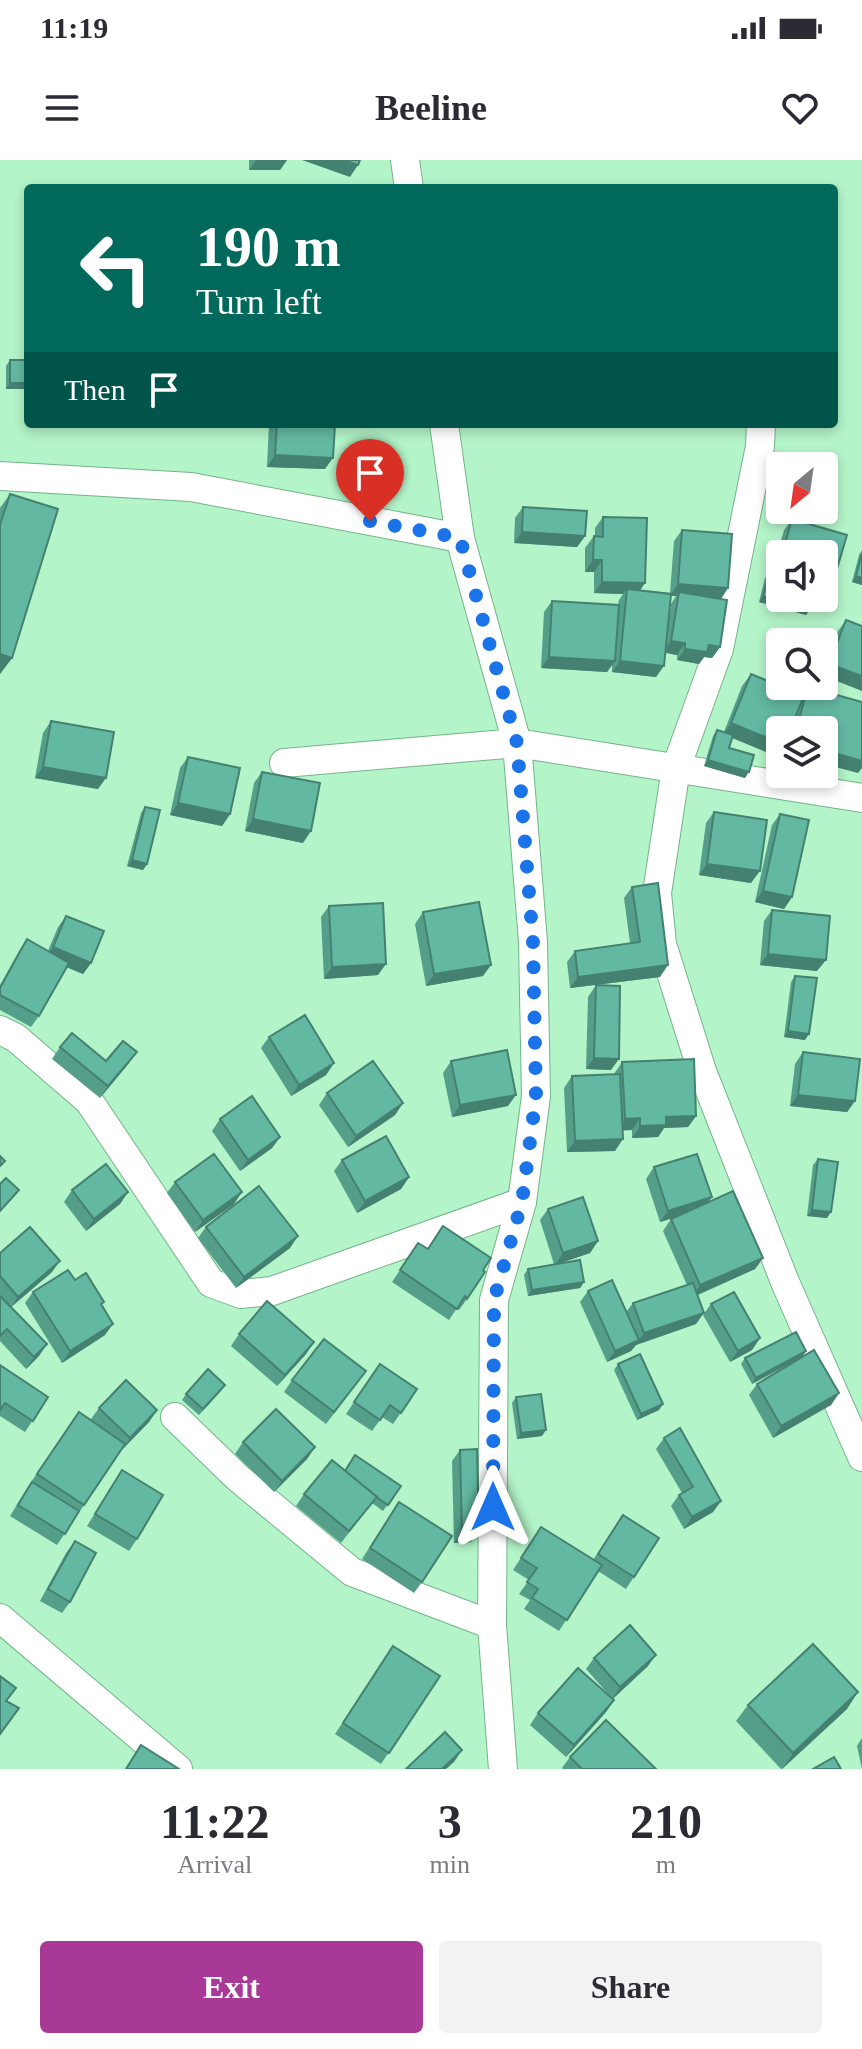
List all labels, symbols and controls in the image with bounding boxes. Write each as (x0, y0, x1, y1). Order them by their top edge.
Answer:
text: 11:19 (40, 11, 108, 44)
icon: menu (40, 86, 84, 130)
icon: heart (778, 86, 822, 130)
text: Beeline (375, 88, 487, 128)
icon: left (64, 216, 168, 320)
text: 190 m (196, 216, 341, 278)
text: Turn left (196, 282, 322, 322)
icon: arrive (142, 368, 186, 412)
text: Then (64, 373, 126, 406)
pin (336, 439, 404, 521)
icon: arrive (348, 451, 392, 495)
north arrow (766, 452, 838, 524)
map controls (766, 452, 838, 788)
button: sound (766, 540, 838, 612)
button: search (766, 628, 838, 700)
button: layers (766, 716, 838, 788)
position arrow (451, 1465, 535, 1549)
text: 11:22 (160, 1795, 269, 1848)
text: 3 (438, 1795, 462, 1848)
text: 210 (630, 1795, 702, 1848)
text: Arrival (177, 1850, 252, 1879)
text: min (429, 1850, 470, 1879)
text: m (656, 1850, 676, 1879)
button: Exit (40, 1941, 423, 2033)
button: Share (439, 1941, 822, 2033)

